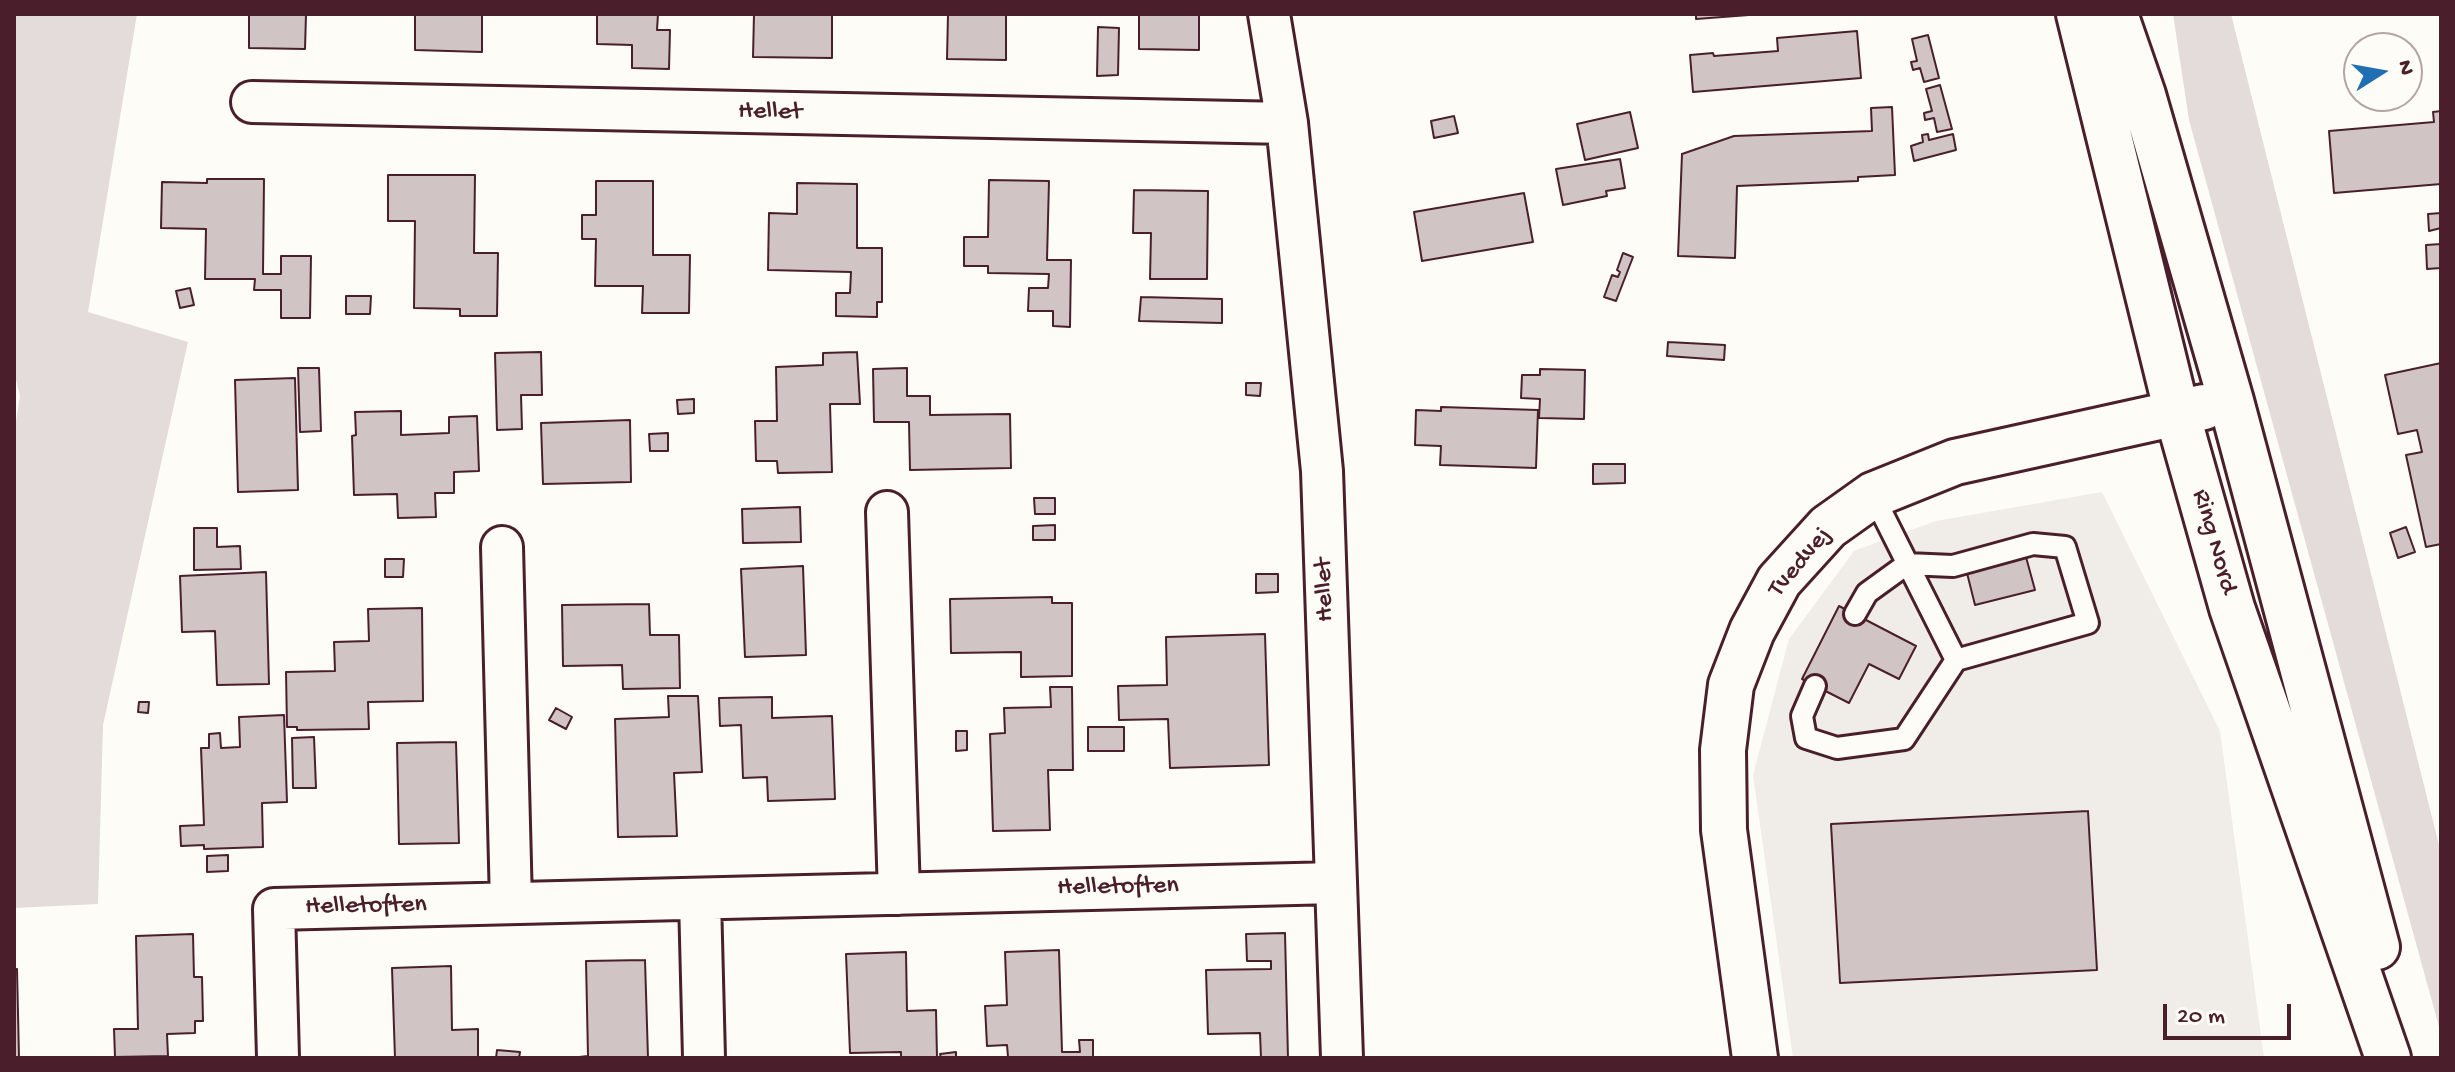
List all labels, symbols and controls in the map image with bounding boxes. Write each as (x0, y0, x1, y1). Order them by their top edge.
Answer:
north arrow (2343, 32, 2423, 112)
text: N (2390, 58, 2419, 77)
street label: Hellet (738, 97, 802, 129)
street label: Ring Nord (2183, 486, 2243, 598)
street label: Tvedvej (1763, 521, 1839, 605)
street label: Hellet (1309, 558, 1343, 622)
street label: Helletoften (1057, 871, 1179, 905)
street label: Helletoften (305, 890, 427, 924)
scale bar (2167, 988, 2295, 1038)
text: 20 m (2177, 1003, 2225, 1032)

